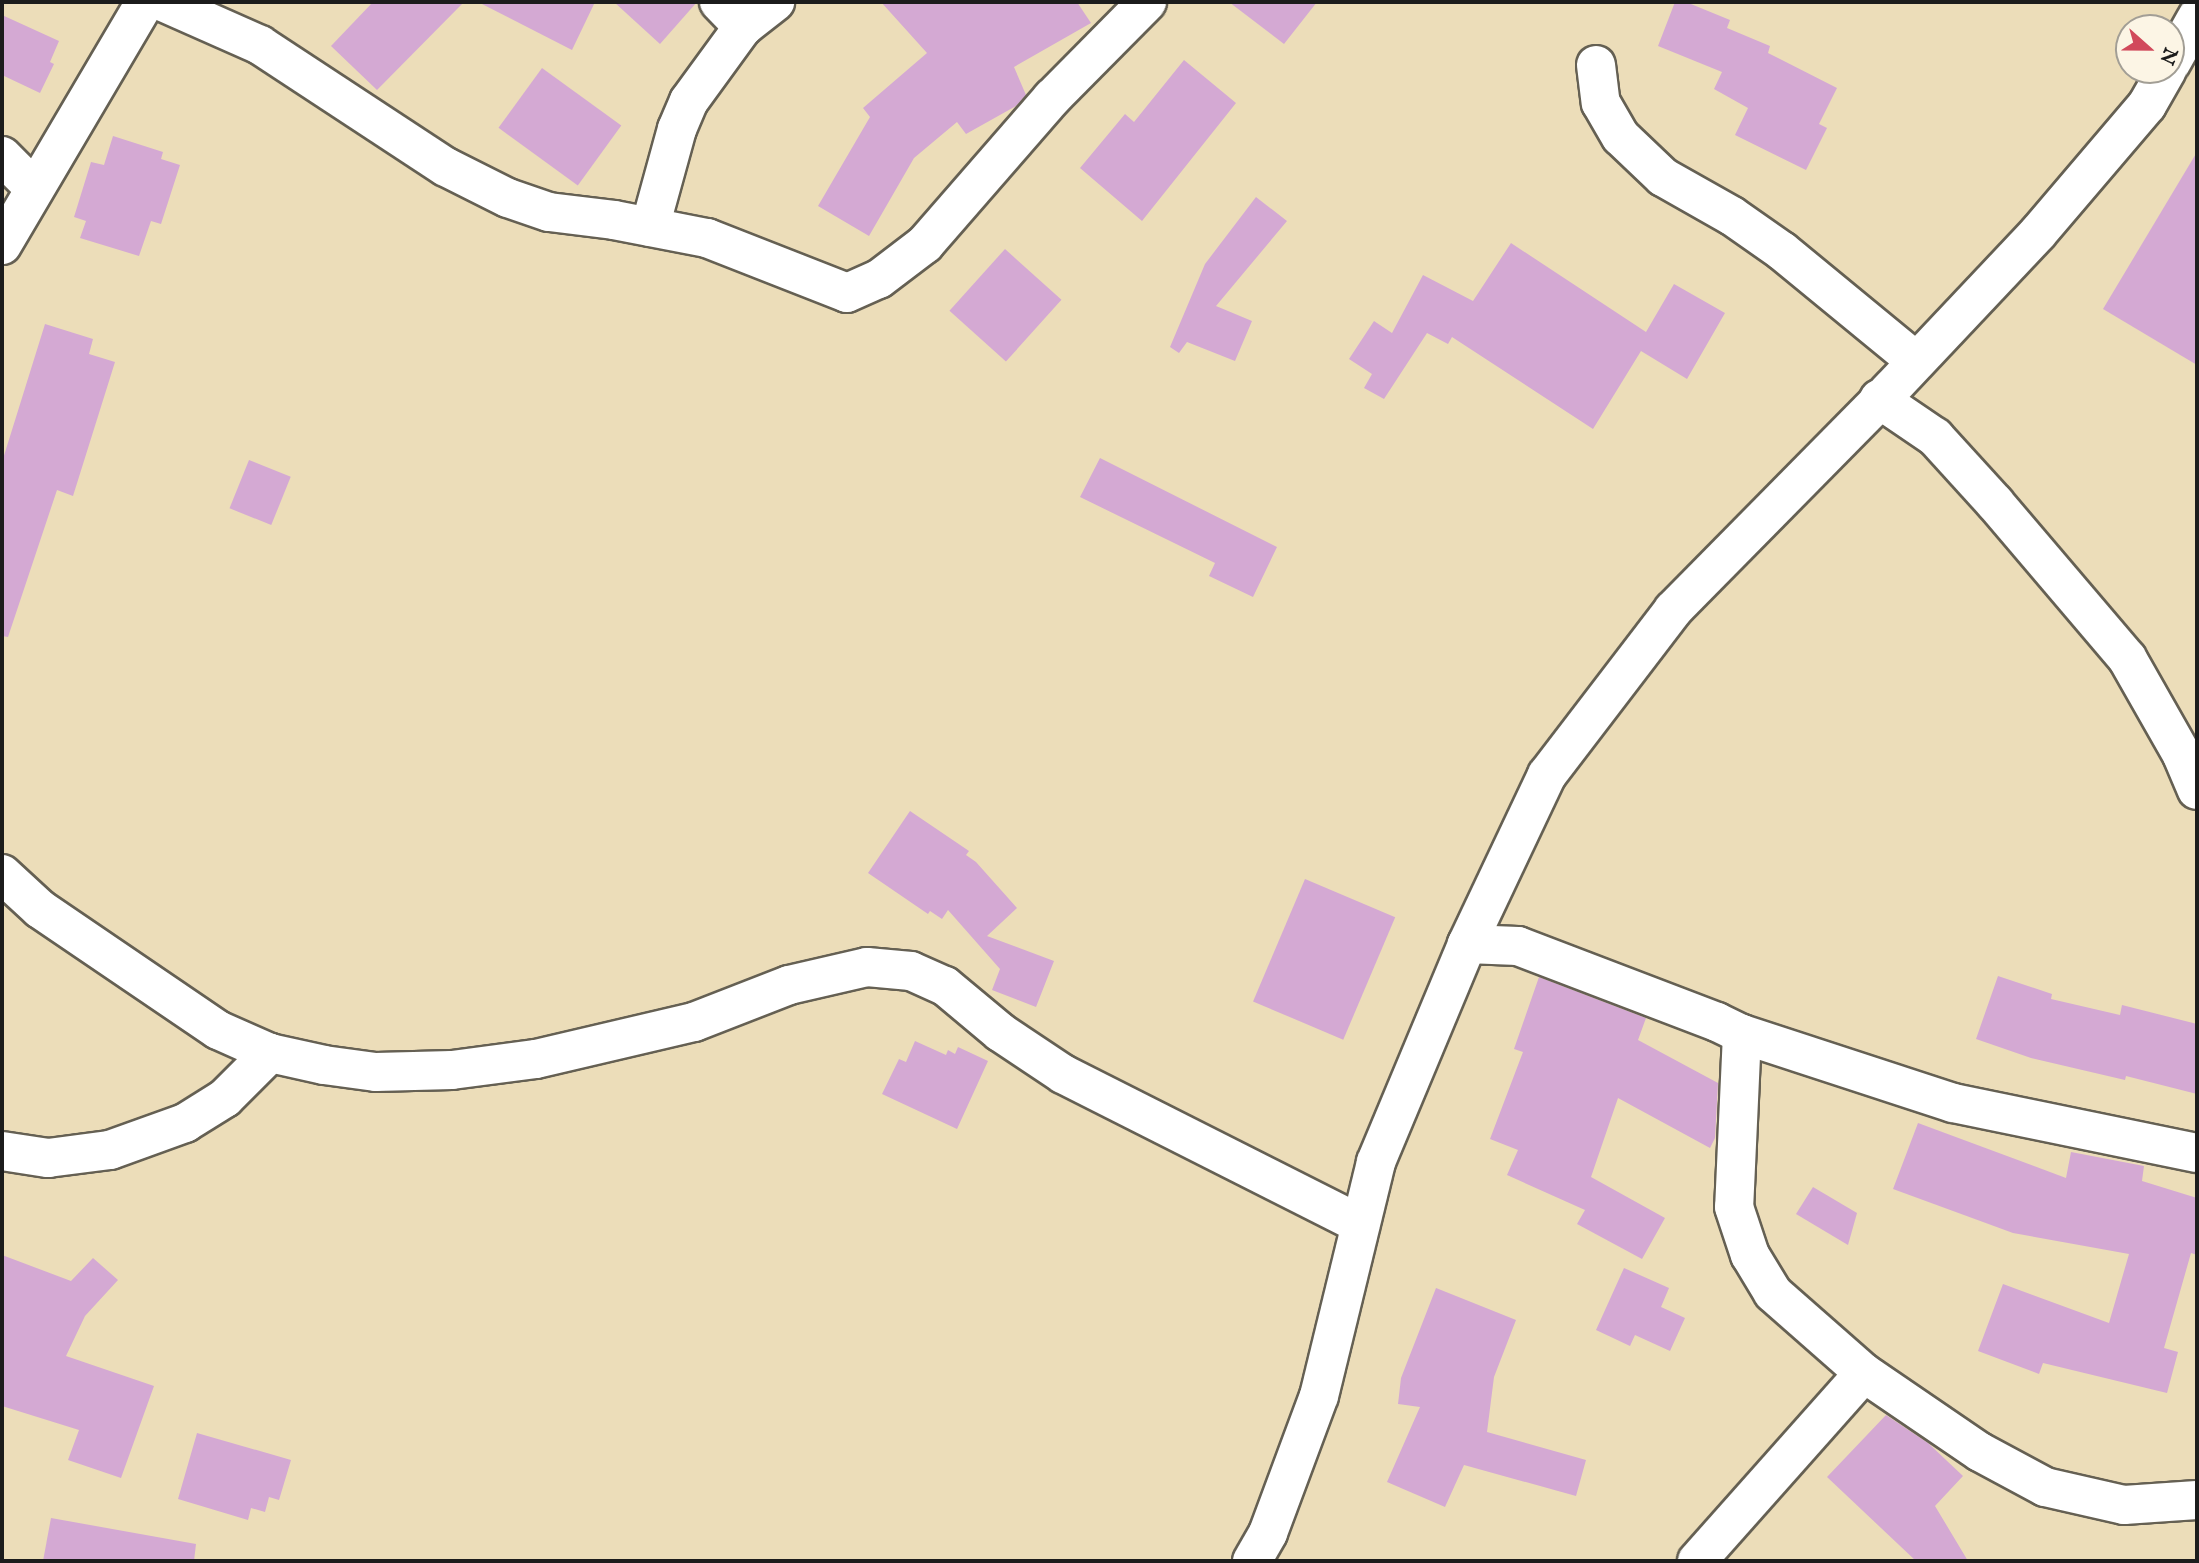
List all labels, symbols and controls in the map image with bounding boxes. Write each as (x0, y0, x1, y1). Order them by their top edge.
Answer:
north arrow (2115, 14, 2185, 84)
text: N (2154, 44, 2182, 68)

